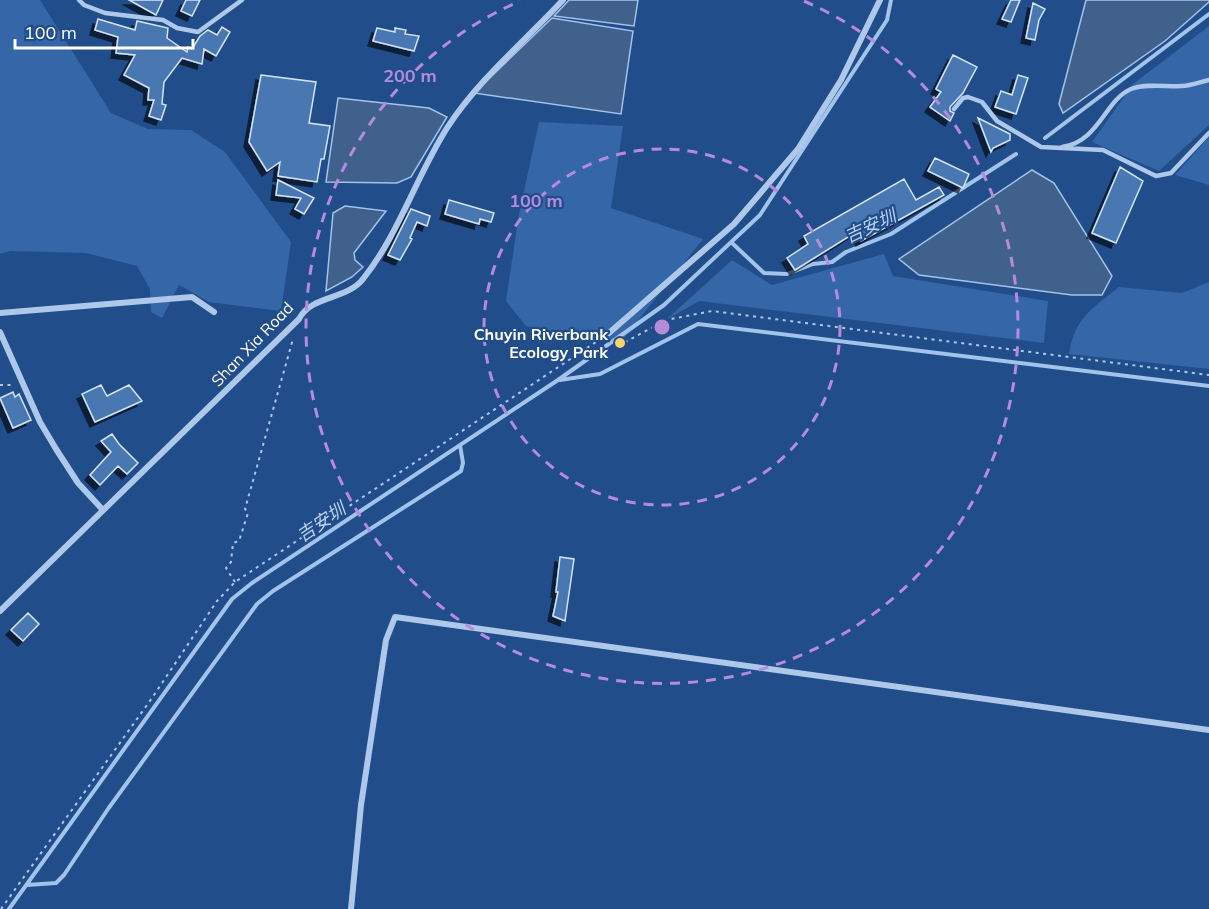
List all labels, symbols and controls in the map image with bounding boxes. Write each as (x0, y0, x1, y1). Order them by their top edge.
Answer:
scale bar (15, 12, 194, 50)
text: 100 m (24, 21, 77, 44)
text: 200 m (383, 64, 437, 87)
text: 100 m (509, 189, 563, 212)
water label: 吉安圳 (841, 203, 902, 248)
street label: Shan Xia Road (207, 298, 297, 390)
centre of rings (652, 317, 672, 337)
place label: Chuyin Riverbank Ecology Park (474, 324, 609, 362)
marker: Chuyin Riverbank Ecology Park (613, 336, 627, 350)
water label: 吉安圳 (292, 496, 352, 547)

